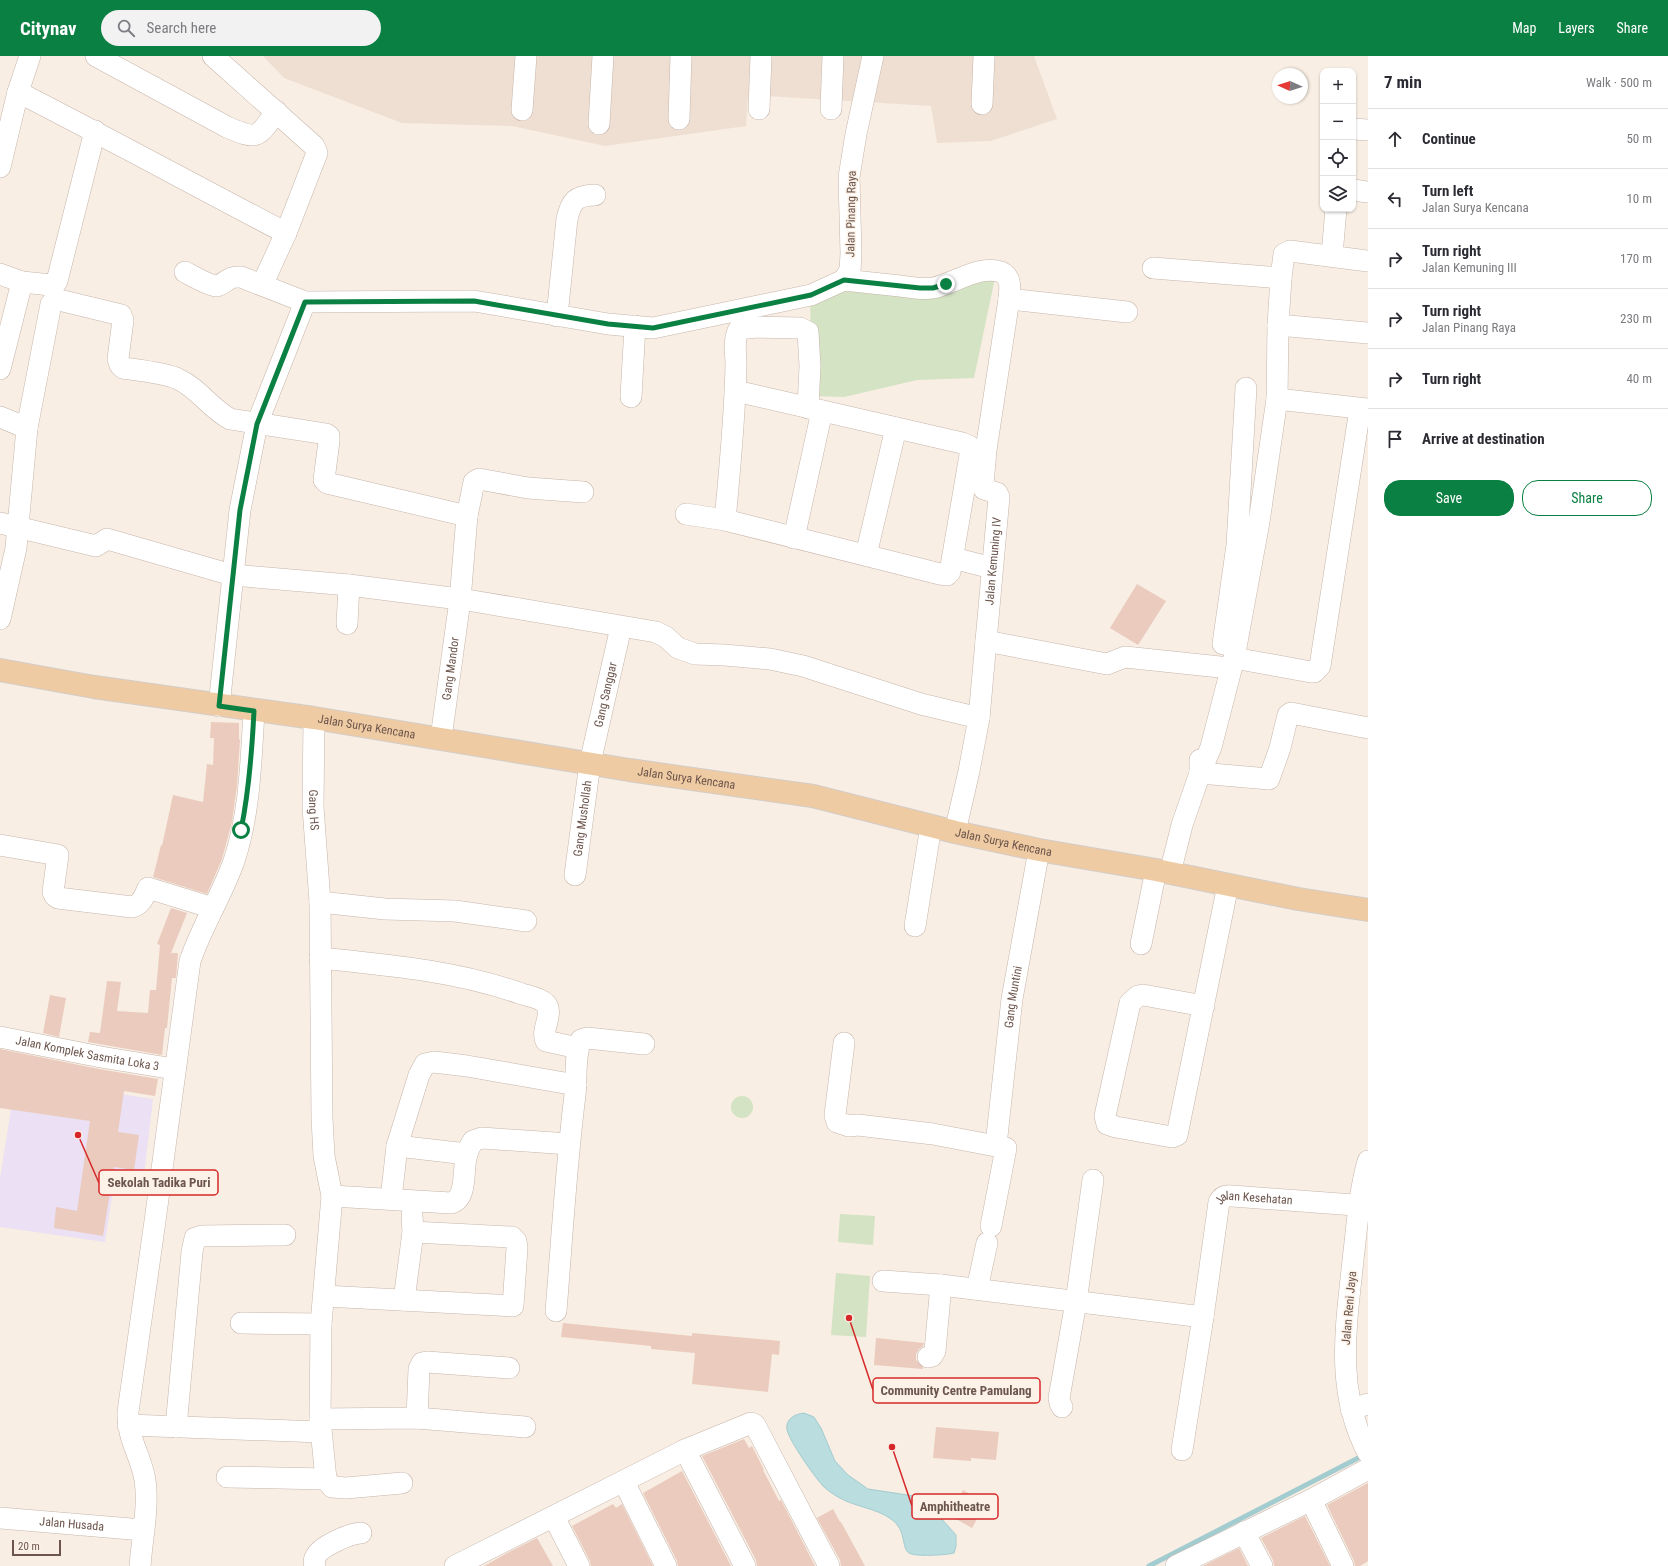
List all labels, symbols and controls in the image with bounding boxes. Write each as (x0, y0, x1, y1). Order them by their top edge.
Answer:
search box (101, 10, 381, 46)
text: Citynav (20, 17, 77, 40)
icon: search (115, 17, 137, 39)
text: Search here (147, 19, 216, 37)
text: Map (1512, 20, 1536, 36)
text: Layers (1558, 20, 1595, 36)
text: Share (1617, 20, 1648, 36)
north arrow (1272, 68, 1308, 104)
map controls (1320, 68, 1356, 212)
button: + (1320, 68, 1356, 104)
text: 7 min (1384, 72, 1422, 92)
text: Walk · 500 m (1586, 75, 1652, 90)
button: − (1320, 104, 1356, 140)
icon: ahead (1384, 128, 1406, 150)
text: Continue (1422, 130, 1476, 148)
text: 50 m (1626, 131, 1652, 146)
button: locate (1320, 140, 1356, 176)
street label: Jalan Pinang Raya (843, 170, 859, 257)
button: layers (1320, 176, 1356, 212)
text: Turn left (1422, 182, 1473, 200)
icon: left (1384, 188, 1406, 210)
text: 10 m (1626, 191, 1652, 206)
text: Jalan Surya Kencana (1422, 200, 1529, 215)
text: Turn right (1422, 242, 1481, 260)
icon: right (1384, 248, 1406, 270)
text: 170 m (1620, 251, 1652, 266)
text: Jalan Kemuning III (1422, 260, 1517, 275)
route end (937, 275, 955, 293)
text: Turn right (1422, 302, 1481, 320)
icon: right (1384, 308, 1406, 330)
text: 230 m (1620, 311, 1652, 326)
text: Jalan Pinang Raya (1422, 320, 1516, 335)
icon: right (1384, 368, 1406, 390)
text: Turn right (1422, 370, 1481, 388)
text: 40 m (1626, 371, 1652, 386)
icon: arrive (1384, 428, 1406, 450)
text: Arrive at destination (1422, 430, 1545, 448)
button: Save (1384, 480, 1514, 516)
button: Share (1522, 480, 1652, 516)
street label: Jalan Kemuning IV (982, 516, 1004, 606)
street label: Gang Mandor (439, 636, 462, 701)
street label: Gang Sanggar (591, 660, 620, 729)
street label: Jalan Surya Kencana (317, 712, 417, 742)
street label: Jalan Surya Kencana (637, 764, 737, 792)
street label: Gang Mushollah (571, 779, 595, 857)
street label: Gang HS (306, 789, 322, 831)
route start (232, 821, 250, 839)
street label: Jalan Surya Kencana (954, 825, 1053, 859)
street label: Gang Muntini (1002, 965, 1025, 1029)
street label: Jalan Komplek Sasmita Loka 3 (15, 1033, 160, 1073)
callout: Sekolah Tadika Puri (99, 1170, 218, 1195)
text: Sekolah Tadika Puri (108, 1175, 210, 1190)
street label: Jalan Kesehatan (1212, 1189, 1293, 1207)
street label: Jalan Reni Jaya (1339, 1270, 1359, 1346)
callout: Community Centre Pamulang (873, 1378, 1040, 1403)
text: Community Centre Pamulang (880, 1383, 1032, 1398)
callout: Amphitheatre (912, 1494, 998, 1519)
text: Amphitheatre (920, 1499, 990, 1514)
street label: Jalan Husada (39, 1514, 105, 1534)
scale bar (12, 1538, 61, 1557)
text: 20 m (18, 1540, 40, 1553)

